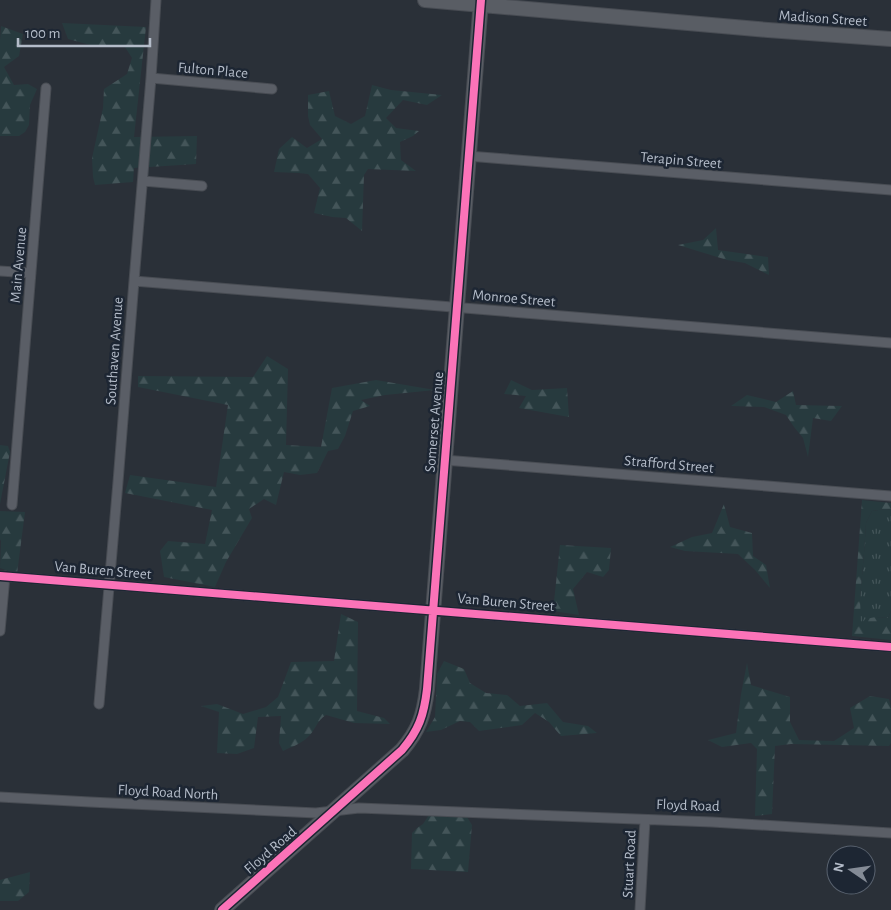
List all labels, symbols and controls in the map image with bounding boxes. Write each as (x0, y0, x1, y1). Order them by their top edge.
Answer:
street label: Madison Street (778, 8, 868, 29)
scale bar (18, 15, 150, 47)
text: 100 m (25, 26, 60, 41)
street label: Fulton Place (177, 60, 249, 81)
street label: Terapin Street (640, 149, 723, 172)
street label: Main Avenue (8, 226, 29, 304)
street label: Monroe Street (472, 287, 556, 310)
street label: Southaven Avenue (103, 297, 126, 405)
street label: Somerset Avenue (423, 371, 446, 473)
street label: Strafford Street (624, 453, 715, 476)
street label: Van Buren Street (54, 559, 152, 582)
street label: Van Buren Street (457, 591, 555, 614)
street label: Floyd Road North (117, 782, 219, 803)
street label: Floyd Road (656, 797, 720, 814)
street label: Floyd Road (241, 824, 299, 877)
street label: Stuart Road (620, 829, 639, 898)
north arrow (826, 845, 876, 895)
text: N (831, 861, 847, 874)

